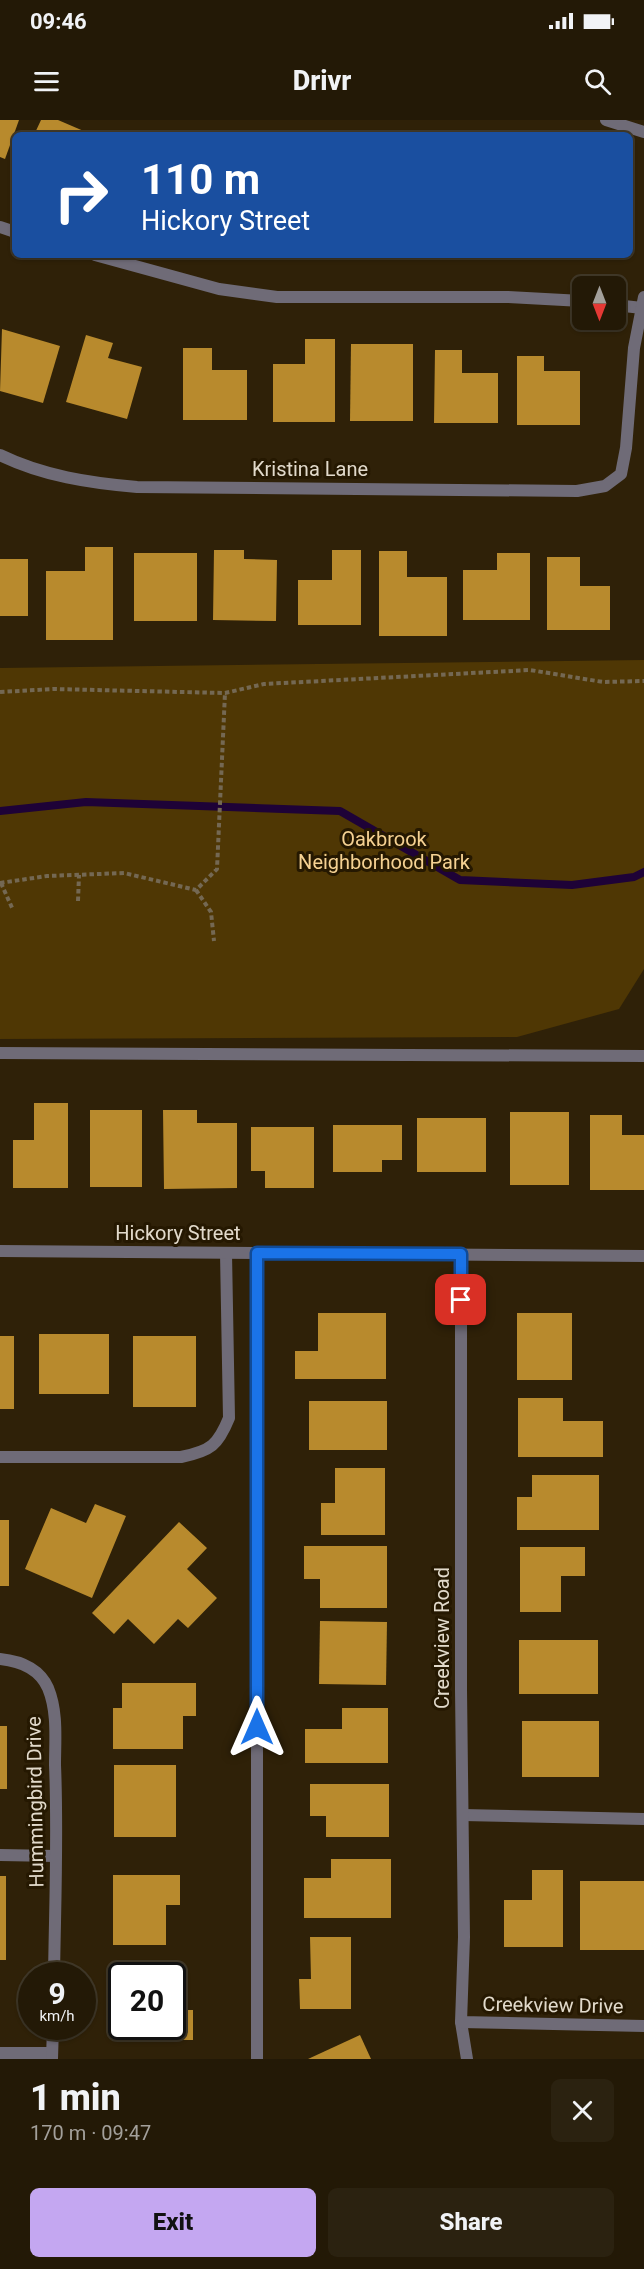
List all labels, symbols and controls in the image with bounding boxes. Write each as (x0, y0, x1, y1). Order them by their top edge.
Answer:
text: 09:46 (30, 9, 87, 34)
icon: menu (30, 65, 63, 98)
text: Drivr (293, 65, 351, 97)
icon: search (581, 65, 614, 98)
text: 110 m (141, 155, 260, 204)
icon: right (42, 156, 120, 234)
text: Hickory Street (141, 205, 310, 237)
north arrow (572, 276, 626, 330)
map controls (572, 276, 626, 330)
street label: Kristina Lane (252, 457, 368, 481)
park label: Oakbrook Neighborhood Park (298, 827, 471, 874)
street label: Hickory Street (115, 1221, 241, 1245)
pin (435, 1274, 486, 1325)
icon: arrive (444, 1283, 477, 1316)
street label: Creekview Road (430, 1567, 454, 1709)
position arrow (225, 1695, 289, 1759)
street label: Hummingbird Drive (22, 1716, 48, 1888)
speed limit sign: 20 (108, 1962, 186, 2040)
text: 9 (48, 1976, 66, 2011)
street label: Creekview Drive (482, 1992, 624, 2018)
text: km/h (39, 2007, 75, 2025)
text: 1 min (30, 2077, 121, 2119)
button: close (551, 2079, 614, 2142)
text: 170 m · 09:47 (30, 2121, 151, 2145)
button: Exit (30, 2188, 316, 2257)
button: Share (328, 2188, 614, 2257)

